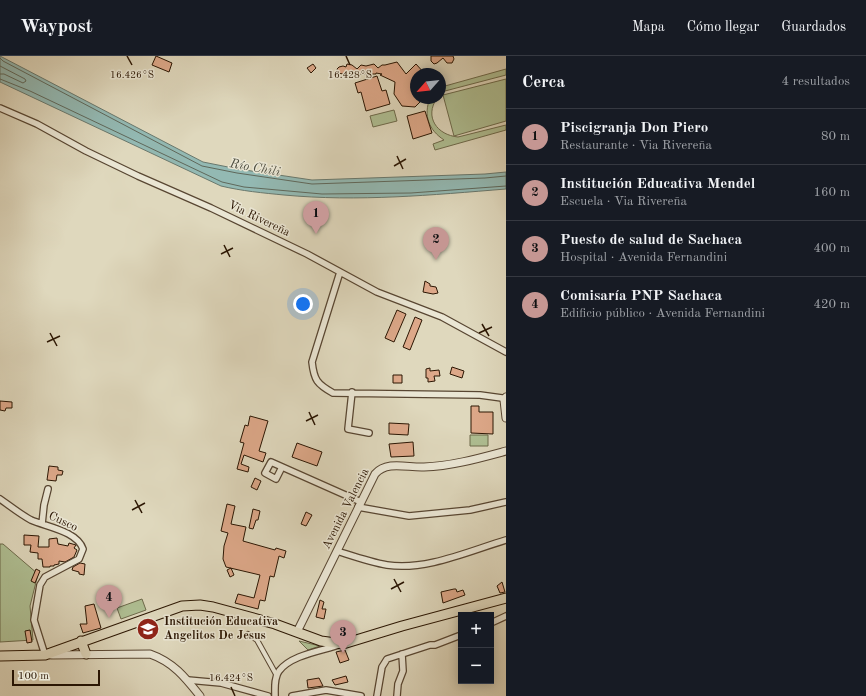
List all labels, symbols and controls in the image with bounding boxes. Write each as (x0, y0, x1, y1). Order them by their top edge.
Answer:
text: Waypost (20, 18, 93, 37)
text: Mapa (632, 20, 665, 34)
text: Cómo llegar (687, 20, 759, 34)
text: Guardados (781, 20, 846, 34)
north arrow (410, 68, 446, 104)
text: 16.426°S (110, 70, 154, 80)
text: 16.428°S (328, 70, 372, 80)
text: Cerca (522, 74, 565, 91)
text: 4 resultados (782, 75, 850, 88)
text: Piscigranja Don Piero (560, 121, 708, 136)
text: 1 (531, 130, 539, 143)
text: 80 m (821, 130, 850, 143)
text: Restaurante · Via Rivereña (560, 139, 712, 152)
water label: Río Chili (228, 157, 282, 179)
text: Institución Educativa Mendel (560, 177, 755, 192)
text: 2 (531, 186, 539, 199)
text: 160 m (813, 186, 850, 199)
text: Escuela · Via Rivereña (560, 195, 687, 208)
street label: Via Rivereña (226, 199, 292, 239)
pin: 1 (303, 201, 329, 234)
pin: 2 (423, 227, 449, 260)
text: Puesto de salud de Sachaca (560, 233, 742, 248)
text: 3 (531, 242, 539, 255)
text: 400 m (813, 242, 850, 255)
text: Hospital · Avenida Fernandini (560, 251, 727, 264)
text: Comisaría PNP Sachaca (560, 289, 722, 304)
your location (293, 294, 313, 314)
text: 4 (531, 298, 539, 311)
text: 420 m (813, 298, 850, 311)
text: Edificio público · Avenida Fernandini (560, 307, 765, 320)
street label: Avenida Valencia (320, 467, 372, 551)
street label: Cusco (46, 510, 80, 534)
pin: 4 (96, 585, 122, 618)
map controls (458, 612, 494, 684)
button: + (458, 612, 494, 648)
school or university icon: Institución Educativa Angelitos De Jesus (135, 616, 161, 642)
place label: Institución Educativa Angelitos De Jesus (164, 616, 278, 642)
pin: 3 (330, 620, 356, 653)
button: − (458, 648, 494, 684)
scale bar (12, 668, 100, 687)
text: 100 m (18, 671, 49, 682)
text: 16.424°S (209, 673, 253, 683)

